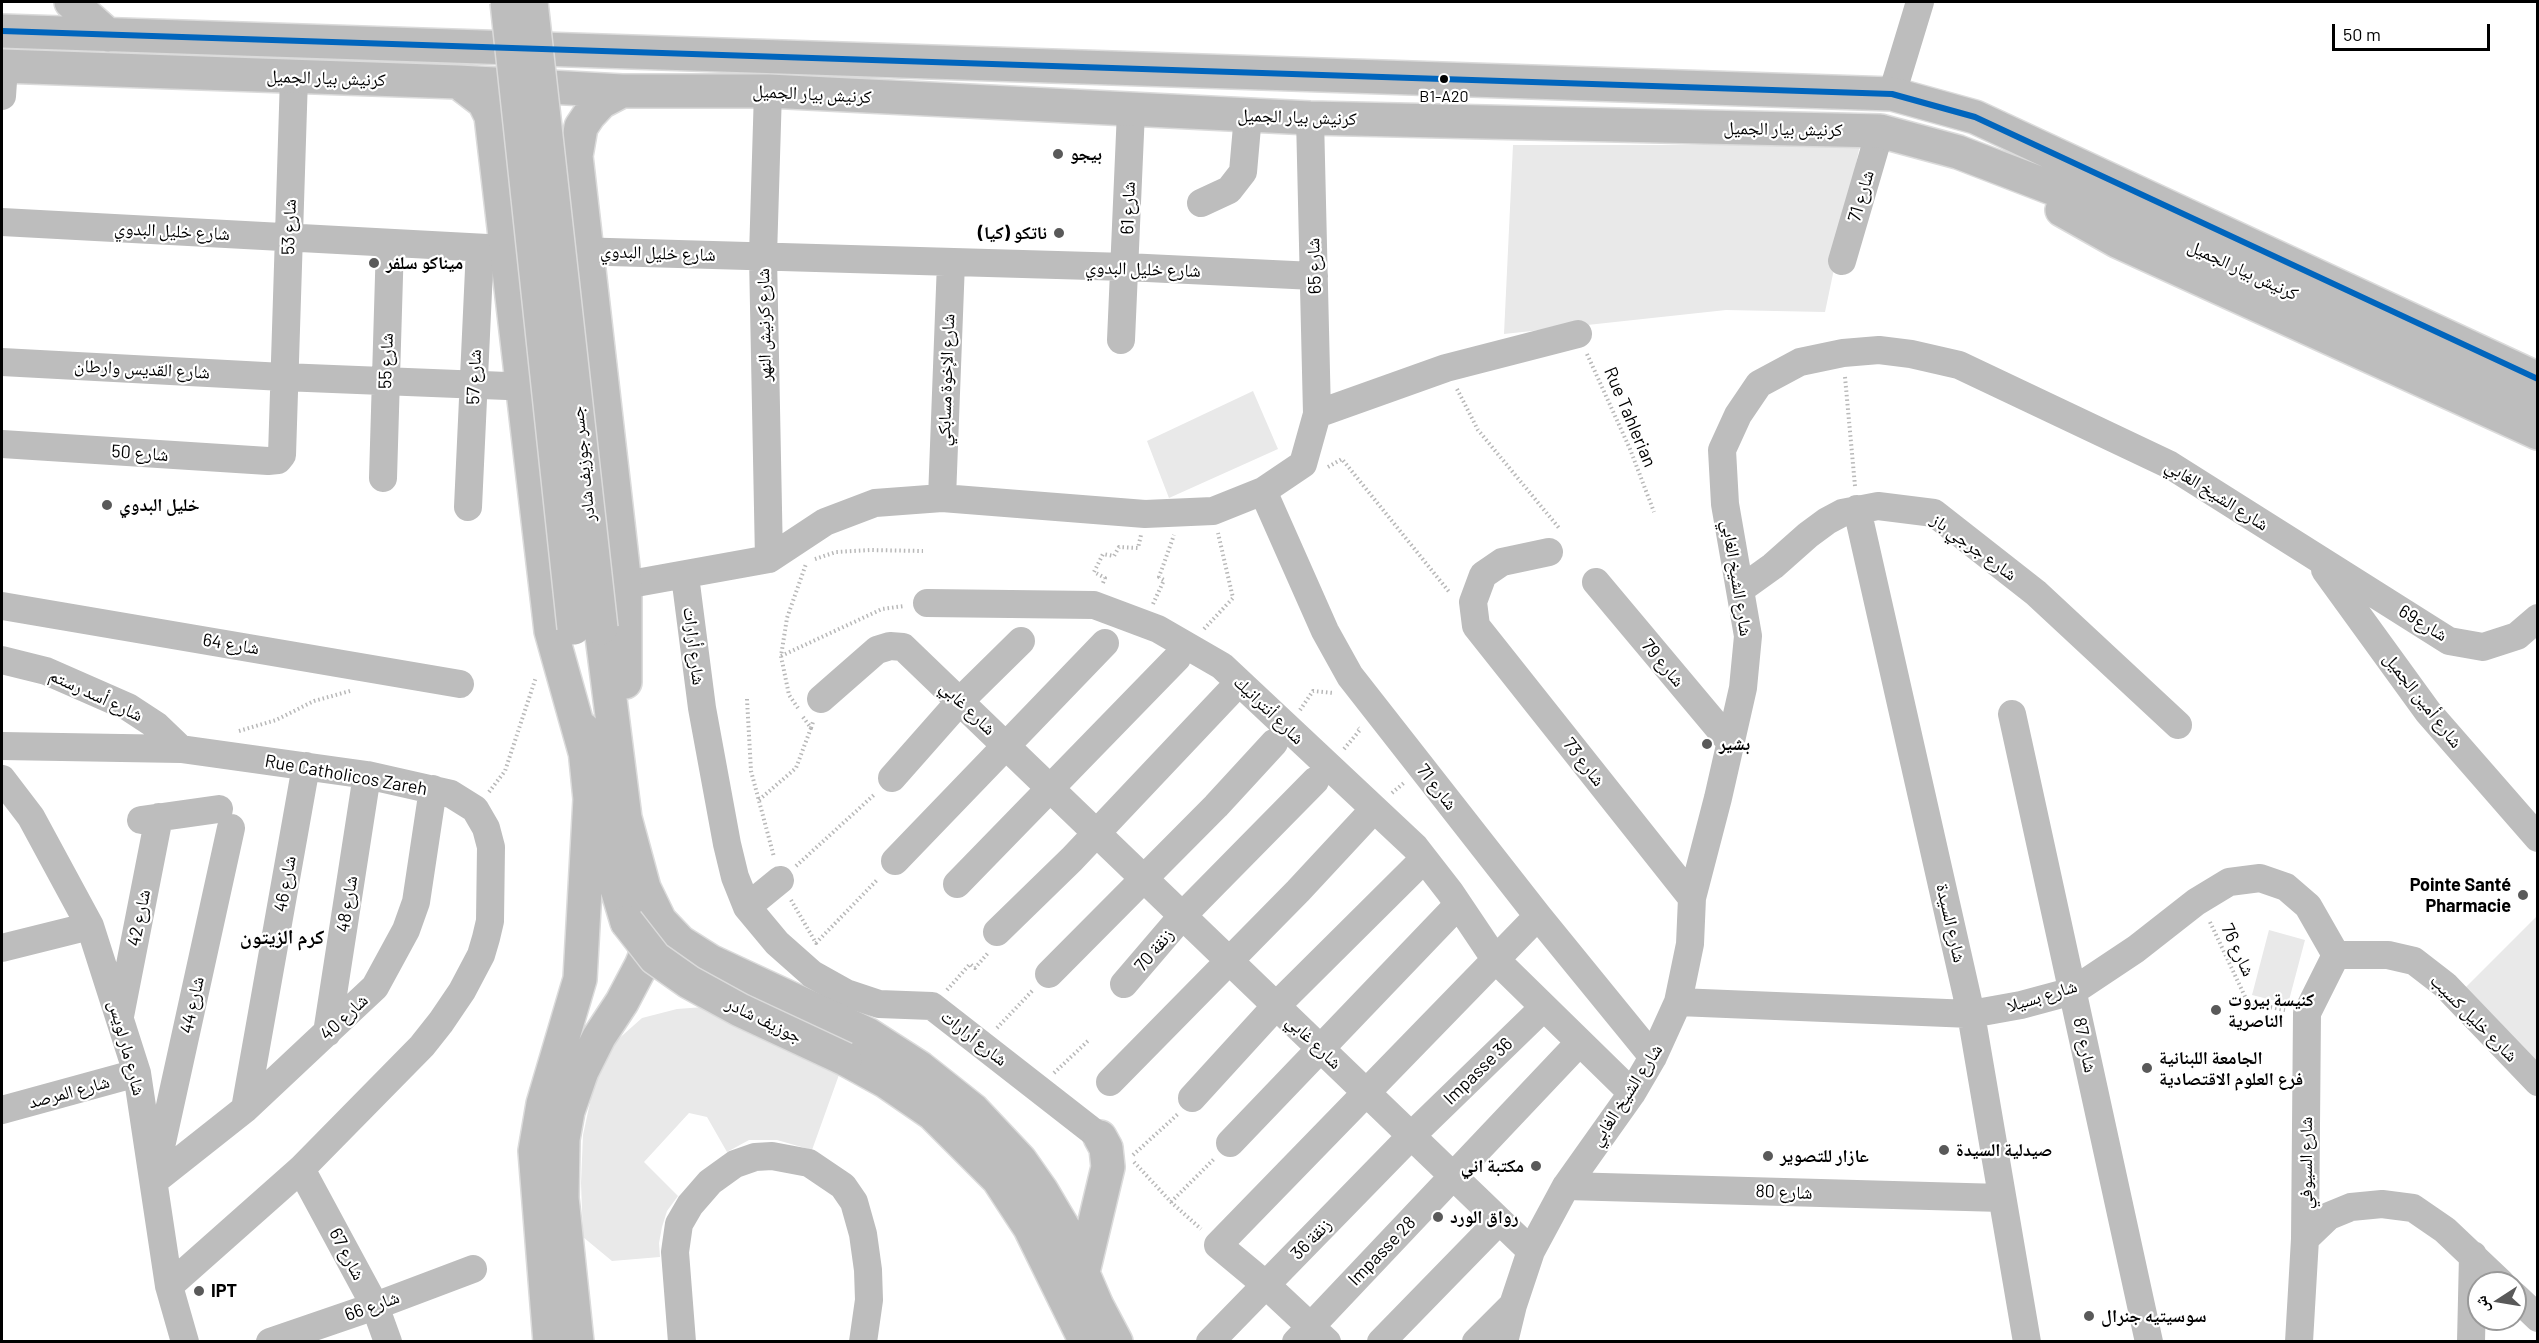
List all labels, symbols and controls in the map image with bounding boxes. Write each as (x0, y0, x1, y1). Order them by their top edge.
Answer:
scale bar (2335, 12, 2492, 50)
text: 50 m (2343, 23, 2381, 45)
street label: كرنيش بيار الجميل (266, 65, 386, 91)
marker: B1-A20 (1438, 73, 1450, 85)
street label: كرنيش بيار الجميل (752, 80, 872, 108)
place label: B1-A20 (1419, 87, 1469, 107)
street label: كرنيش بيار الجميل (1237, 104, 1357, 130)
street label: كرنيش بيار الجميل (1723, 117, 1843, 141)
place label: بيجو (1070, 143, 1102, 165)
marker: بيجو (1051, 147, 1065, 161)
street label: شارع 71 (1843, 168, 1879, 224)
street label: شارع 61 (1116, 181, 1140, 235)
street label: شارع 53 (277, 198, 301, 256)
street label: شارع خليل البدوي (114, 217, 230, 245)
place label: ناتكو (كيا) (978, 222, 1047, 244)
marker: ناتكو (كيا) (1052, 226, 1066, 240)
street label: كرنيش بيار الجميل (2184, 235, 2302, 305)
street label: شارع 65 (1302, 237, 1326, 295)
street label: شارع خليل البدوي (600, 240, 716, 266)
place label: ميناكو سلفر (386, 252, 463, 274)
marker: ميناكو سلفر (367, 256, 381, 270)
street label: شارع خليل البدوي (1085, 256, 1201, 282)
street label: شارع كرنيش النهر (752, 268, 776, 382)
street label: شارع الإخوة مسابكي (933, 313, 959, 447)
street label: شارع 55 (374, 332, 398, 390)
street label: شارع 57 (462, 349, 486, 405)
street label: شارع القديس وارطان (73, 355, 211, 383)
street label: Rue Tahlerian (1599, 364, 1661, 470)
street label: جسر جوزيف شادر (566, 405, 600, 523)
street label: شارع 50 (111, 440, 169, 466)
street label: شارع الشيخ الغابي (2162, 455, 2272, 535)
place label: خليل البدوي (119, 494, 200, 516)
marker: خليل البدوي (100, 498, 114, 512)
street label: شارع جرجي باز (1927, 509, 2021, 585)
street label: شارع الشيخ الغابي (1717, 518, 1757, 638)
street label: شارع69 (2395, 600, 2451, 646)
street label: شارع أرارات (678, 606, 710, 686)
street label: شارع 64 (201, 629, 261, 659)
street label: شارع 79 (1637, 635, 1689, 691)
street label: شارع أمين الجميل (2379, 648, 2467, 752)
street label: شارع أسد رستم (46, 664, 146, 726)
street label: شارع أنترانيك (1229, 671, 1309, 749)
street label: شارع غابي (936, 676, 1000, 740)
street label: شارع 73 (1558, 733, 1610, 791)
place label: بشير (1719, 733, 1750, 755)
marker: بشير (1700, 737, 1714, 751)
street label: Rue Catholicos Zareh (263, 750, 429, 800)
street label: شارع 71 (1412, 760, 1462, 814)
street label: شارع 46 (269, 854, 301, 914)
street label: شارع 48 (332, 874, 362, 934)
place label: Pointe Santé Pharmacie (2410, 874, 2511, 916)
street label: شارع السيدة (1931, 881, 1971, 965)
street label: شارع 42 (123, 888, 155, 948)
marker: Pointe Santé Pharmacie (2516, 888, 2530, 902)
street label: شارع 76 (2216, 920, 2260, 980)
street label: زنقة 70 (1130, 924, 1178, 976)
district label: كرم الزيتون (240, 925, 324, 949)
street label: شارع خليل كسيب (2426, 970, 2522, 1066)
street label: شارع 44 (175, 975, 209, 1035)
street label: شارع بسيلا (2004, 975, 2080, 1017)
street label: شارع 40 (315, 989, 373, 1045)
place label: كنيسة بيروت الناصرية (2228, 989, 2314, 1032)
street label: جوزيف شادر (722, 992, 806, 1048)
street label: شارع مار لويس (104, 998, 150, 1098)
marker: كنيسة بيروت الناصرية (2209, 1003, 2223, 1017)
street label: شارع أرارات (936, 1005, 1012, 1071)
street label: شارع غابي (1282, 1010, 1346, 1074)
street label: شارع 87 (2069, 1016, 2101, 1074)
street label: Impasse 36 (1439, 1033, 1517, 1109)
street label: شارع الشيخ الغابي (1585, 1040, 1667, 1150)
place label: الجامعة اللبنانية فرع العلوم الاقتصادية (2159, 1047, 2303, 1090)
marker: الجامعة اللبنانية فرع العلوم الاقتصادية (2140, 1061, 2154, 1075)
street label: شارع المرصد (26, 1071, 112, 1113)
street label: شارع السيوفي (2295, 1117, 2317, 1209)
place label: صيدلية السيدة (1956, 1139, 2052, 1161)
marker: صيدلية السيدة (1937, 1143, 1951, 1157)
place label: عازار للتصوير (1780, 1145, 1869, 1167)
marker: عازار للتصوير (1761, 1149, 1775, 1163)
place label: مكتبة اني (1461, 1155, 1524, 1177)
marker: مكتبة اني (1529, 1159, 1543, 1173)
street label: شارع 80 (1755, 1180, 1813, 1204)
place label: رواق الورد (1450, 1206, 1519, 1228)
marker: رواق الورد (1431, 1210, 1445, 1224)
street label: Impasse 28 (1344, 1212, 1420, 1290)
street label: زنقة 36 (1286, 1214, 1336, 1264)
street label: شارع 67 (324, 1224, 370, 1284)
north arrow (2467, 1271, 2527, 1331)
place label: IPT (211, 1280, 237, 1302)
marker: IPT (192, 1284, 206, 1298)
street label: شارع 66 (342, 1286, 402, 1326)
text: ش (2470, 1294, 2492, 1315)
place label: سوسيتيه جنرال (2101, 1305, 2207, 1327)
marker: سوسيتيه جنرال (2082, 1309, 2096, 1323)

